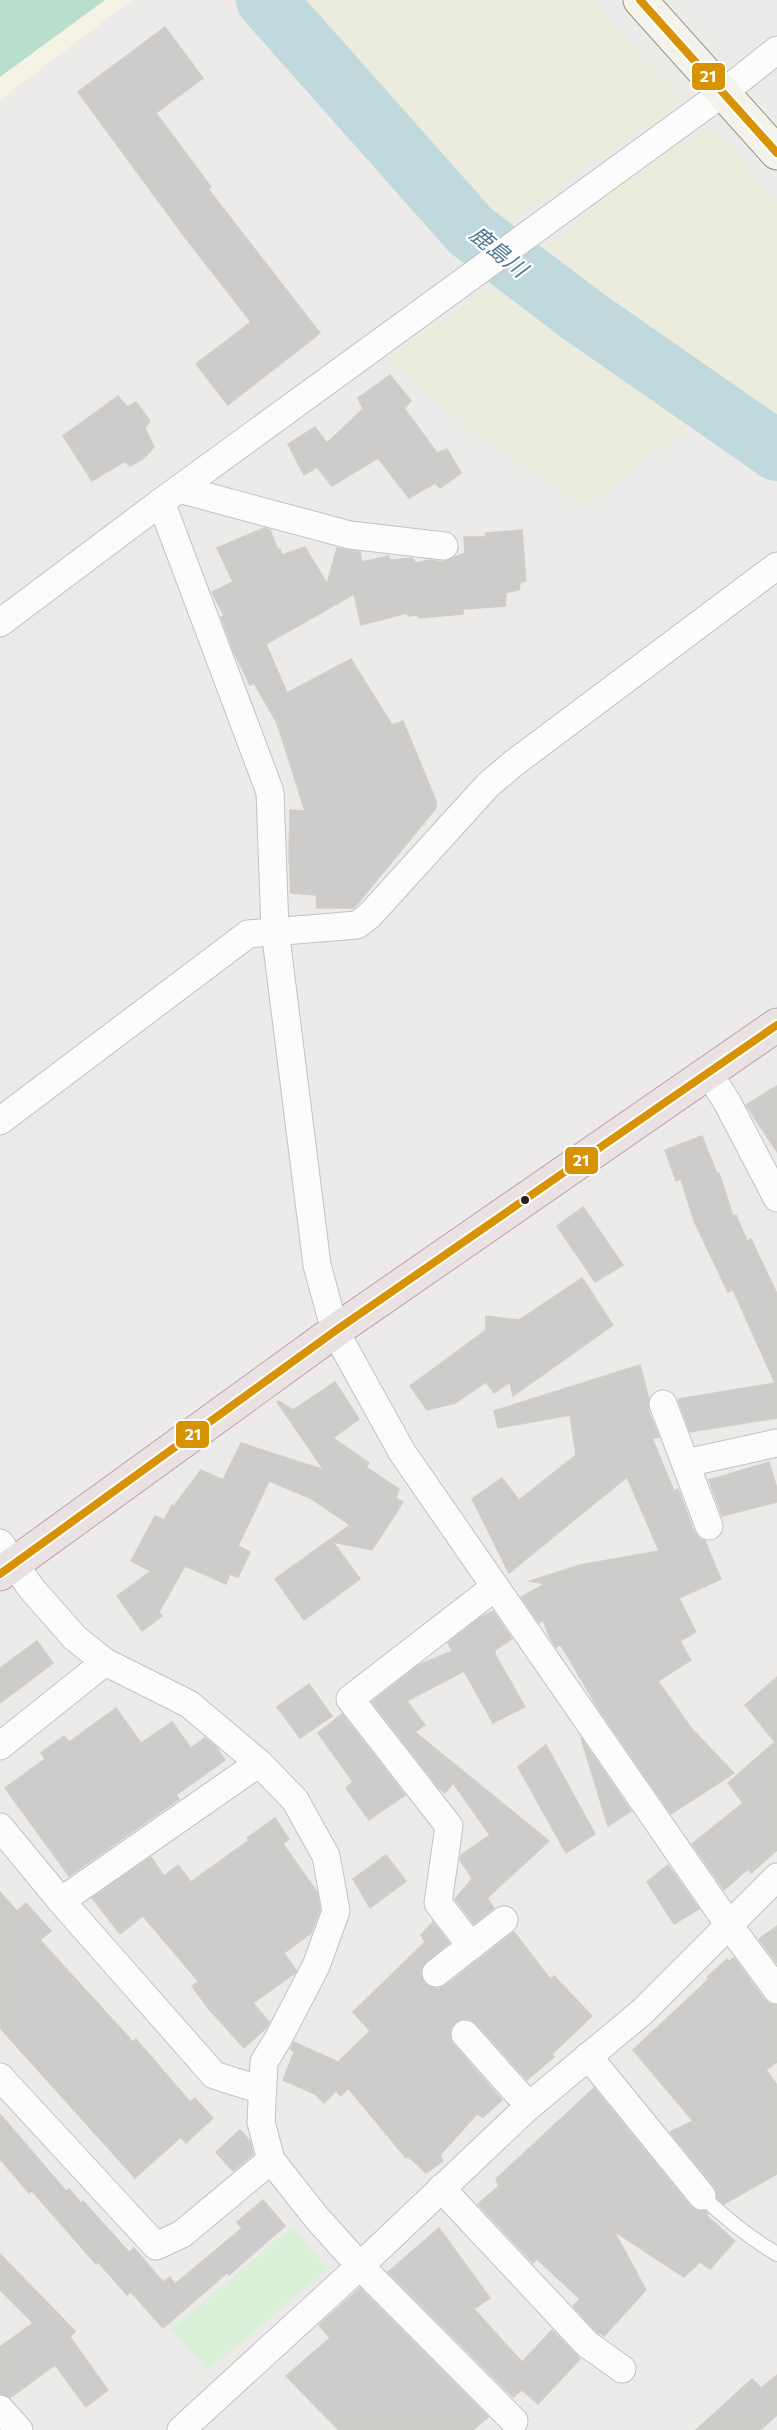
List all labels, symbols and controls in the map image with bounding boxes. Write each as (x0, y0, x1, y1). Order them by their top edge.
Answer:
line badge: 21 (691, 62, 726, 91)
text: 21 (700, 66, 716, 85)
water label: 鹿島川 (465, 220, 535, 284)
line badge: 21 (564, 1146, 599, 1175)
text: 21 (573, 1150, 589, 1169)
unlabelled marker (519, 1194, 531, 1206)
line badge: 21 (175, 1420, 210, 1449)
text: 21 (185, 1424, 201, 1443)

